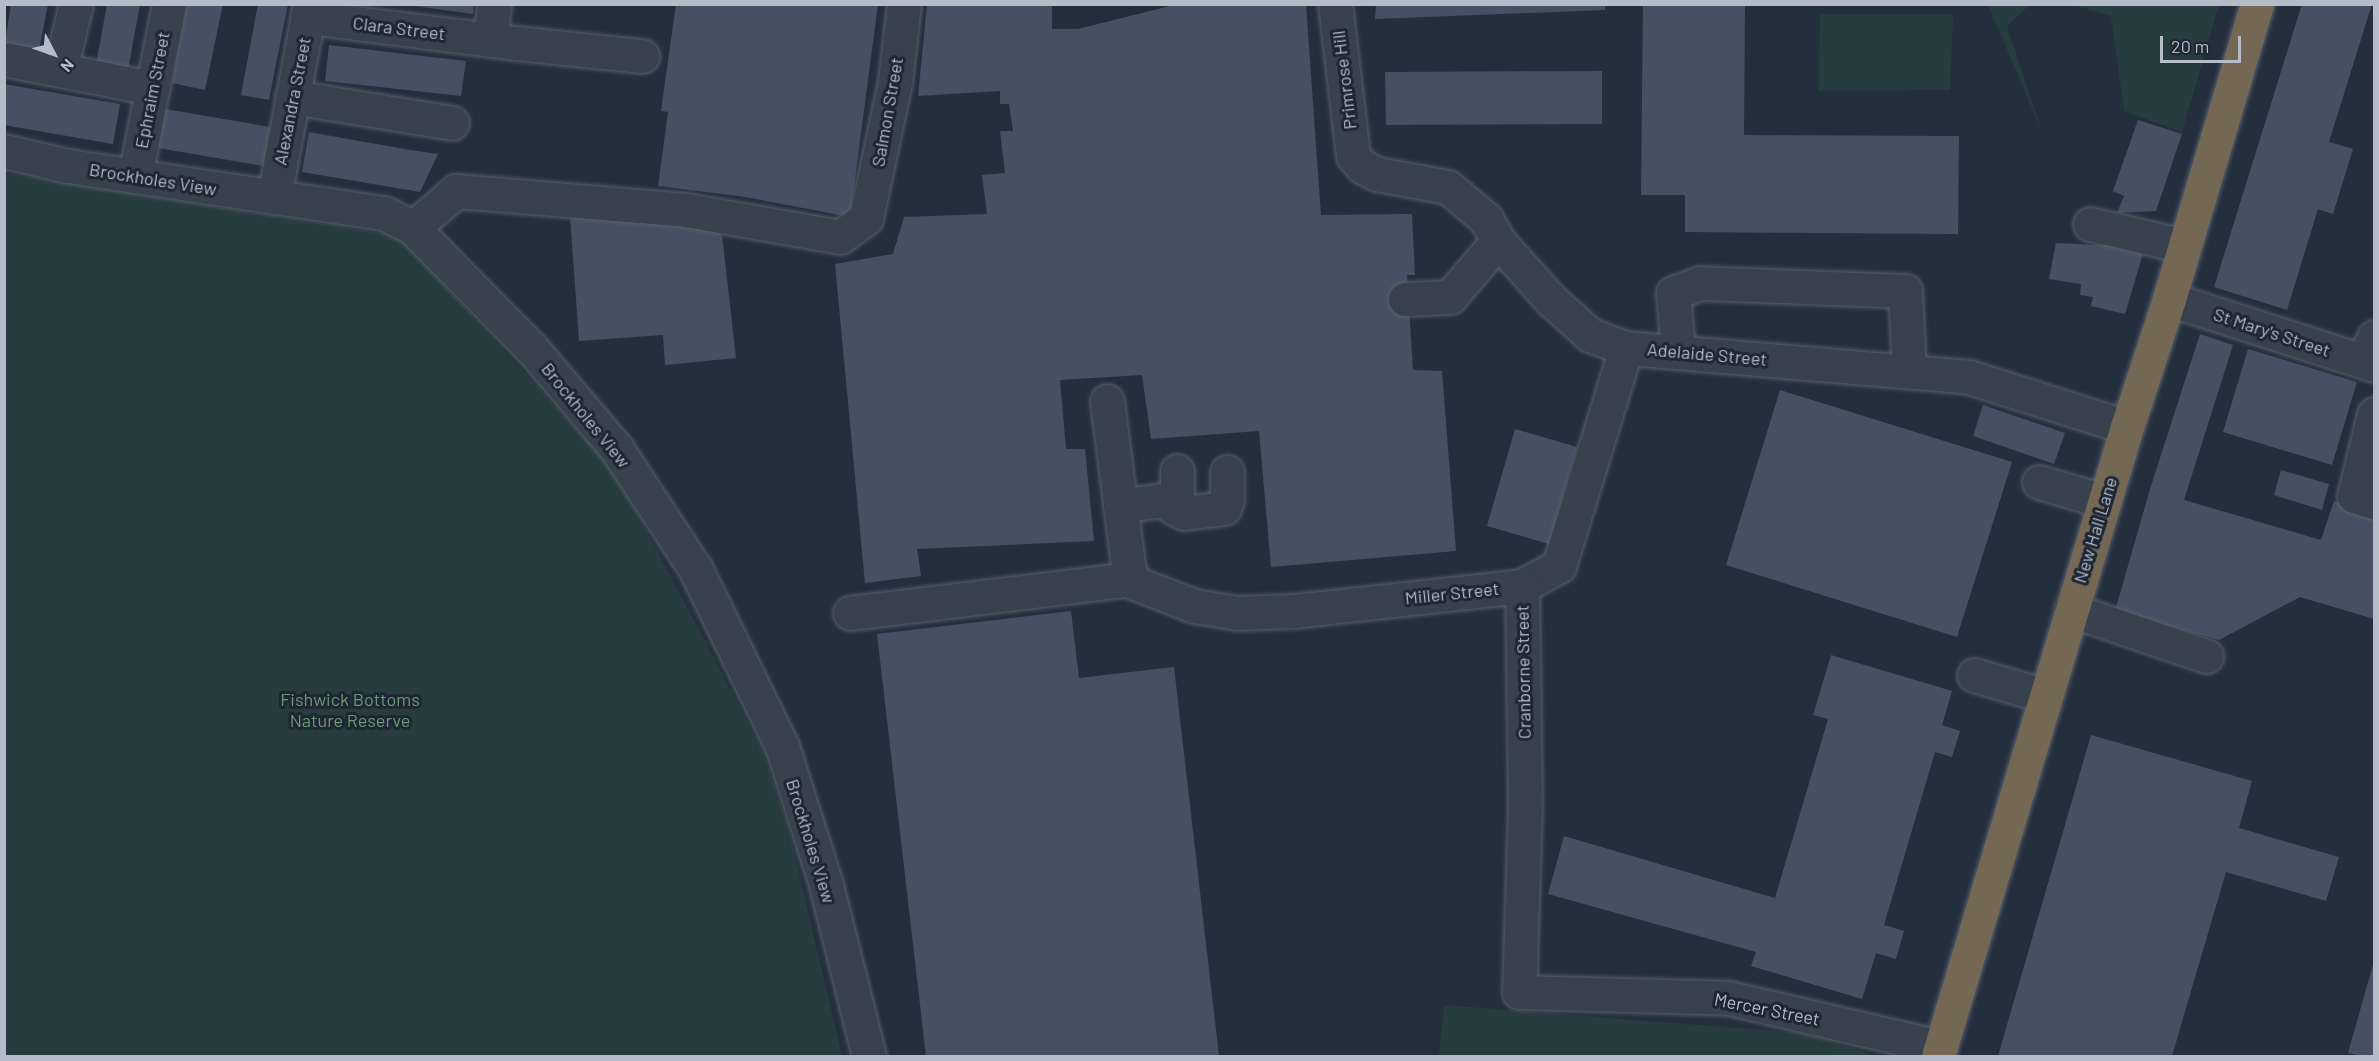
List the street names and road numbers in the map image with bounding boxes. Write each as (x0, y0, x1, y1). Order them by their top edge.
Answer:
street label: Clara Street (352, 12, 446, 44)
street label: Primrose Hill (1327, 29, 1361, 131)
street label: Ephraim Street (130, 30, 174, 150)
street label: Alexandra Street (269, 35, 315, 167)
street label: Salmon Street (867, 56, 907, 168)
street label: Brockholes View (88, 158, 218, 200)
street label: St Mary's Street (2211, 303, 2333, 361)
street label: Adelaide Street (1646, 338, 1768, 370)
street label: Brockholes View (537, 358, 635, 472)
street label: New Hall Lane (2069, 474, 2121, 586)
street label: Miller Street (1404, 577, 1500, 609)
street label: Cranborne Street (1511, 605, 1535, 739)
street label: Brockholes View (782, 776, 840, 906)
street label: Mercer Street (1712, 988, 1822, 1030)

